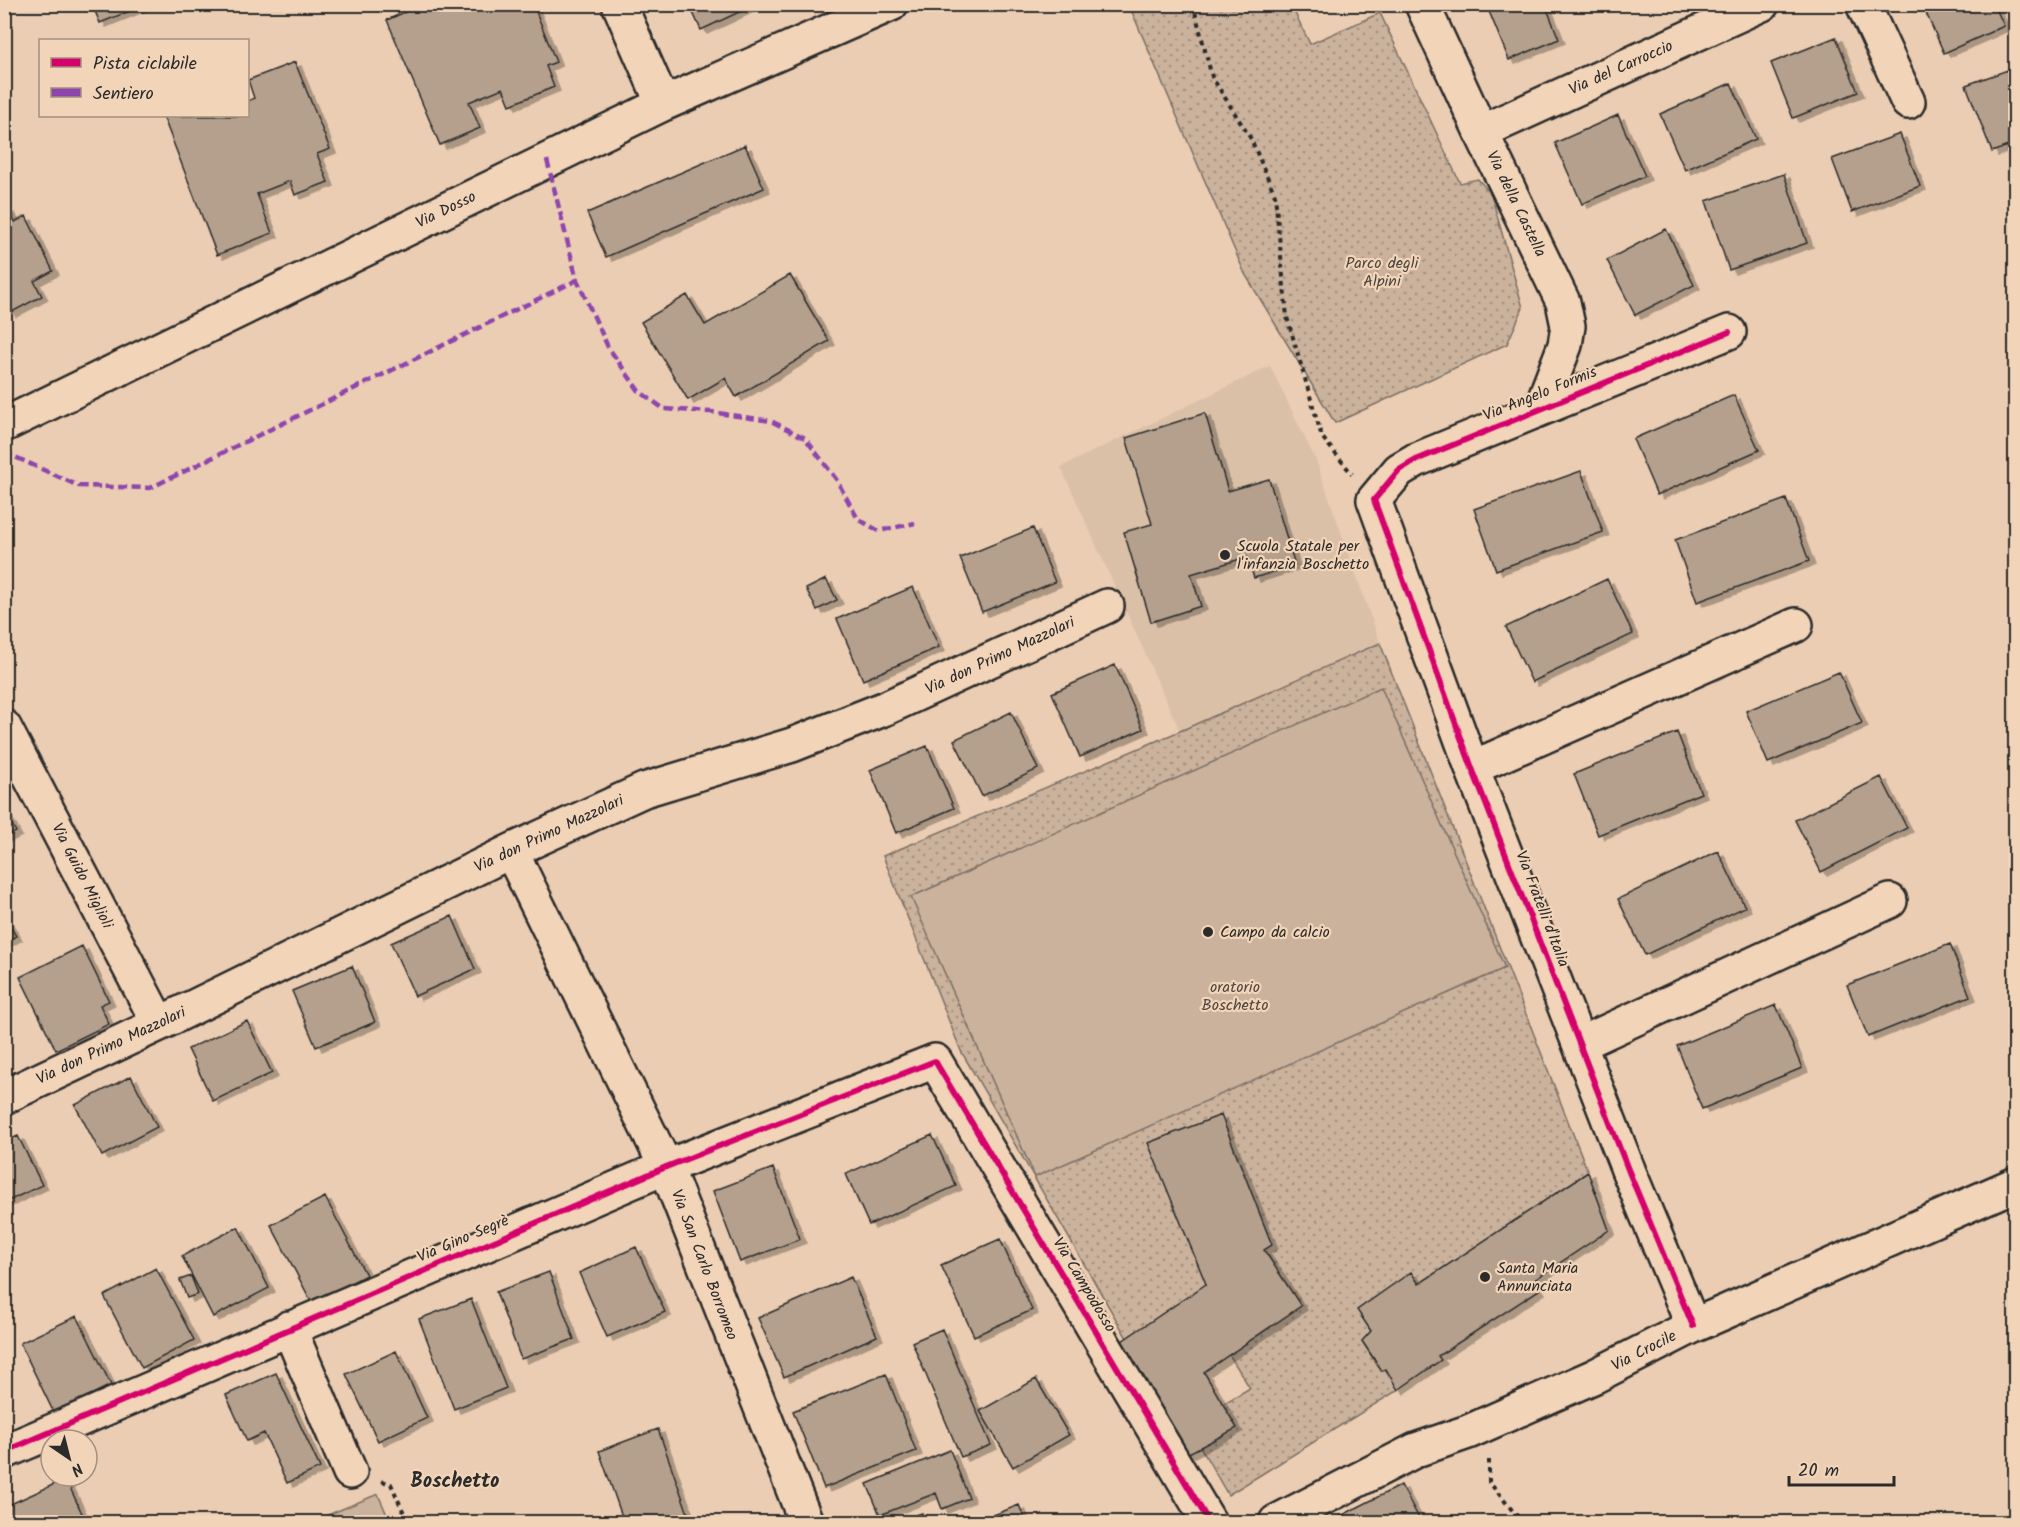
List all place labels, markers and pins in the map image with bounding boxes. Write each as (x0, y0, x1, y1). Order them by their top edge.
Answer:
place label: Scuola Statale per l'infanzia Boschetto (1237, 534, 1369, 577)
marker: Scuola Statale per l'infanzia Boschetto (1218, 548, 1232, 562)
place label: Campo da calcio (1220, 920, 1330, 945)
marker: Campo da calcio (1201, 925, 1215, 939)
place label: Santa Maria Annunciata (1497, 1256, 1578, 1299)
marker: Santa Maria Annunciata (1478, 1270, 1492, 1284)

